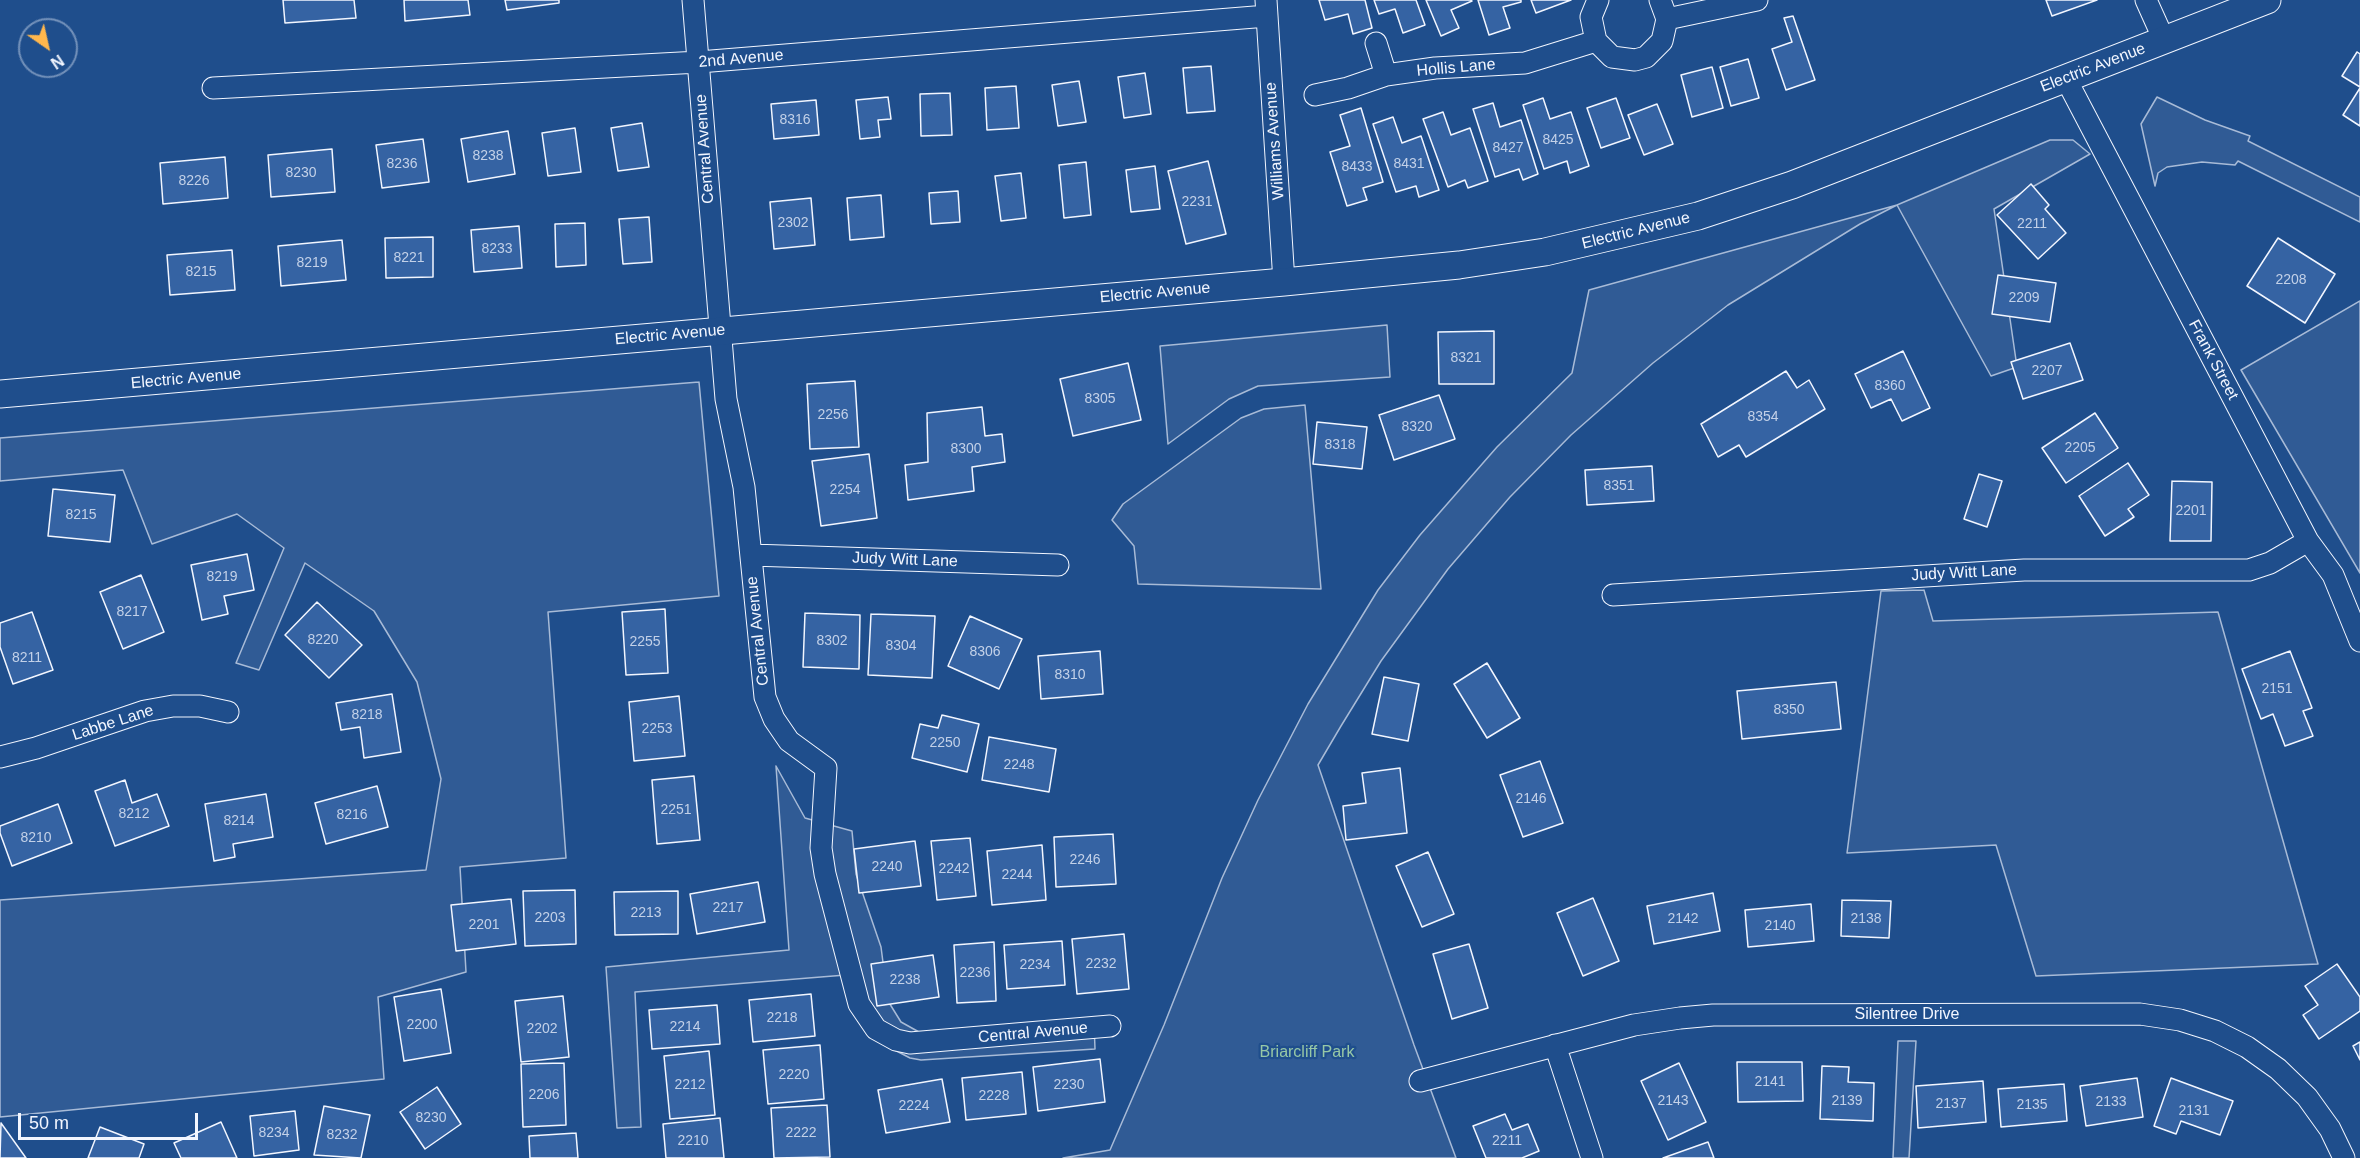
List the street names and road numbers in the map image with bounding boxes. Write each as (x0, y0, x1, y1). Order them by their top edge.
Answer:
street label: Electric Avenue (2038, 39, 2148, 97)
street label: 2nd Avenue (698, 46, 784, 72)
street label: Hollis Lane (1416, 55, 1496, 81)
street label: Williams Avenue (1261, 81, 1289, 201)
street label: Central Avenue (692, 93, 718, 205)
street label: Electric Avenue (1580, 208, 1692, 254)
street label: Electric Avenue (1099, 279, 1211, 307)
street label: Frank Street (2184, 317, 2242, 403)
street label: Electric Avenue (614, 321, 726, 349)
street label: Electric Avenue (130, 365, 242, 393)
street label: Judy Witt Lane (852, 549, 958, 571)
street label: Judy Witt Lane (1911, 561, 2017, 585)
street label: Central Avenue (743, 575, 773, 687)
street label: Labbe Lane (70, 701, 156, 745)
street label: Silentree Drive (1855, 1005, 1959, 1025)
street label: Central Avenue (977, 1019, 1089, 1047)

